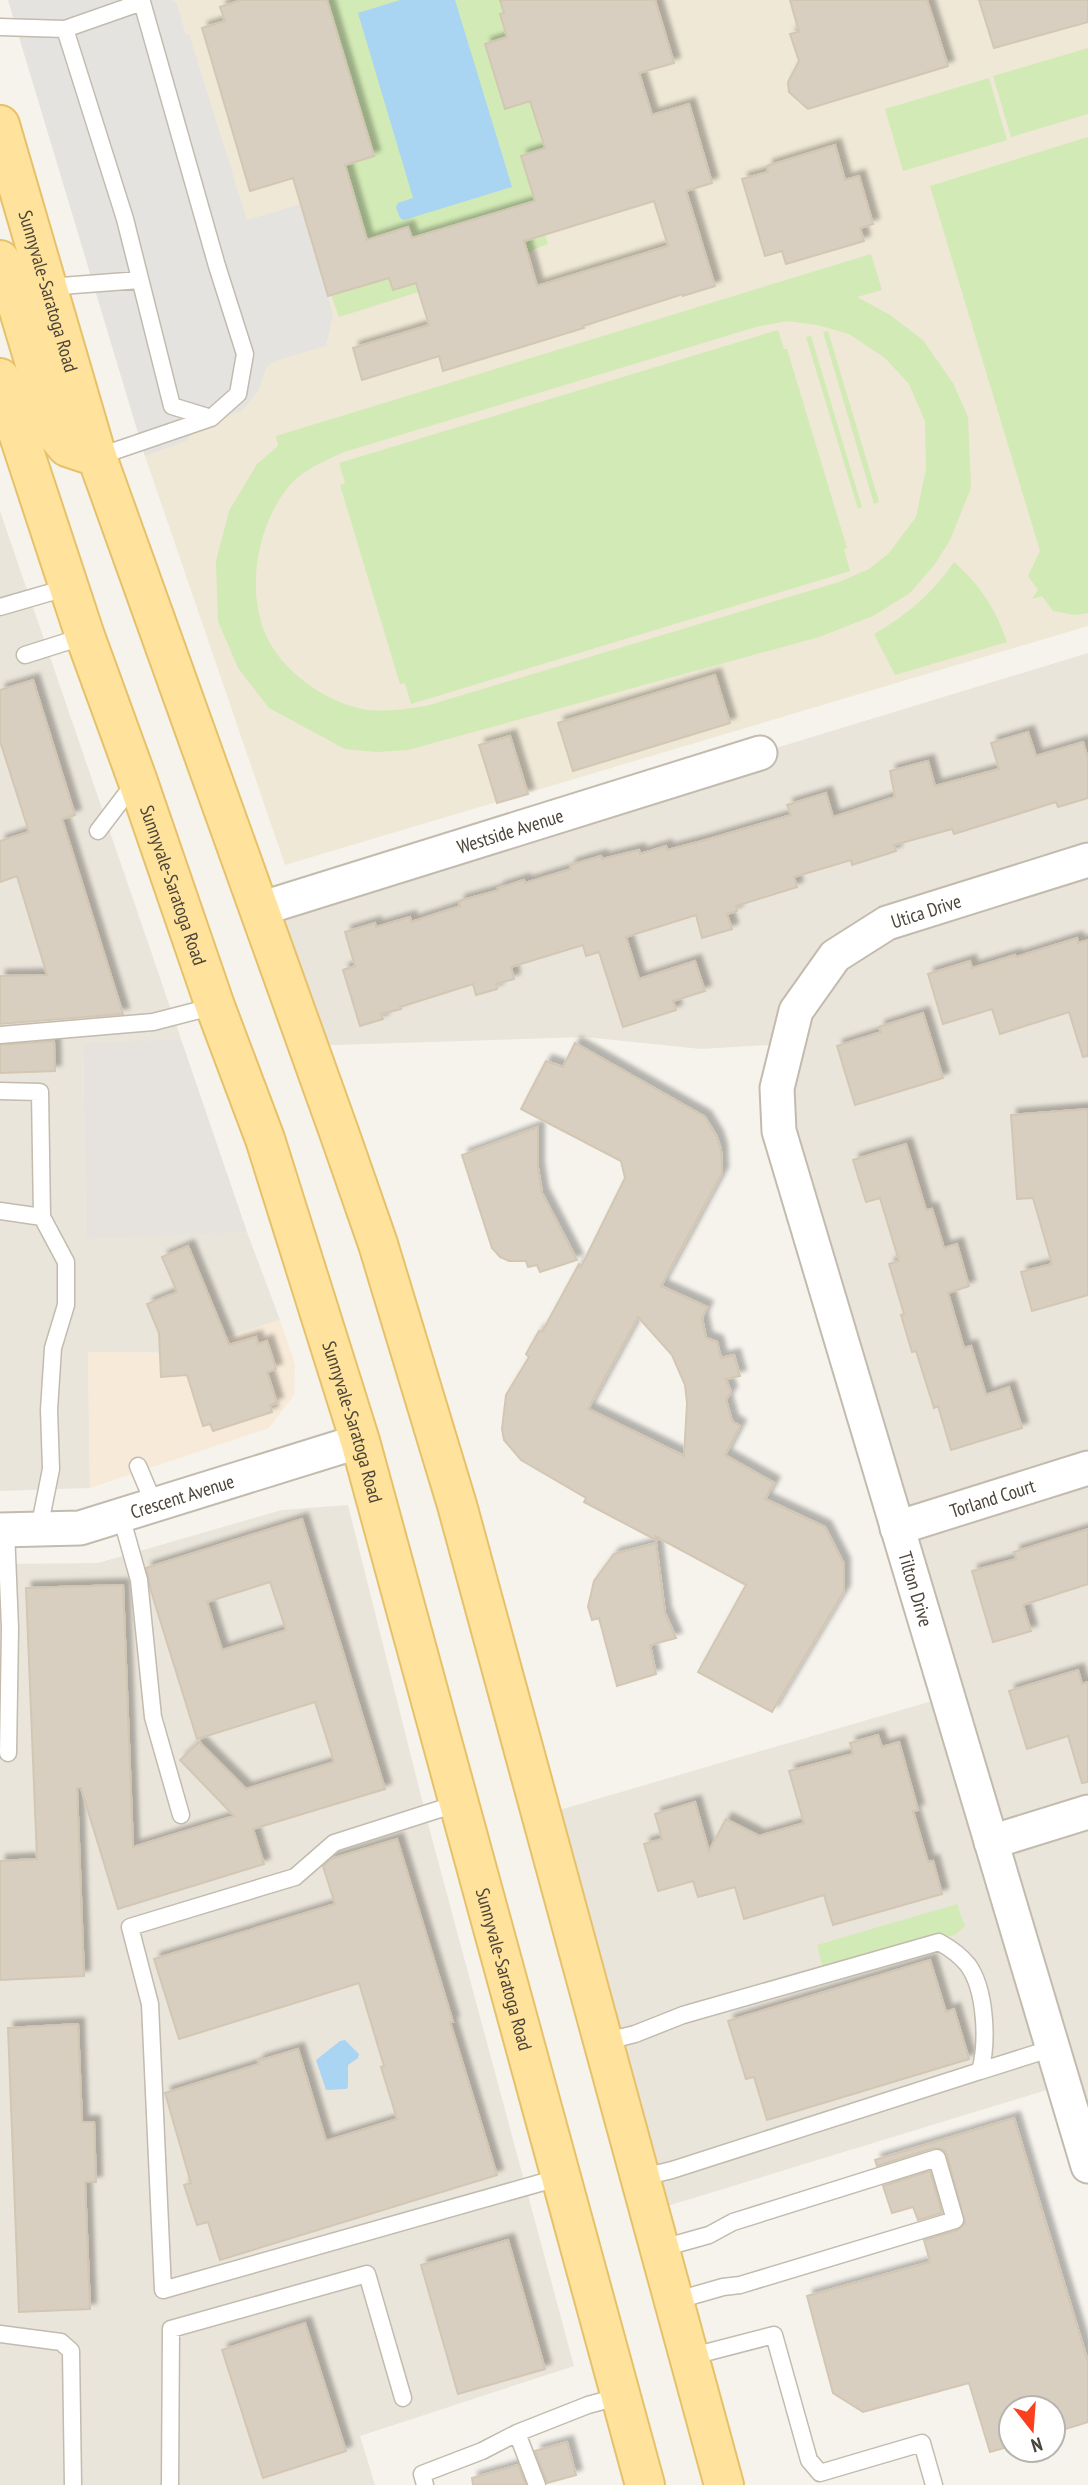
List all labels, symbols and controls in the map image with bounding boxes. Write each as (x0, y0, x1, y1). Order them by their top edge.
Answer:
street label: Sunnyvale-Saratoga Road (14, 207, 84, 375)
street label: Sunnyvale-Saratoga Road (135, 802, 212, 968)
street label: Westside Avenue (454, 803, 566, 859)
street label: Utica Drive (888, 888, 964, 934)
street label: Sunnyvale-Saratoga Road (317, 1338, 388, 1505)
street label: Crescent Avenue (127, 1469, 237, 1524)
street label: Torland Court (947, 1473, 1039, 1523)
street label: Tilton Drive (893, 1549, 938, 1630)
street label: Sunnyvale-Saratoga Road (471, 1885, 538, 2053)
north arrow (997, 2394, 1067, 2464)
text: N (1029, 2432, 1045, 2458)

